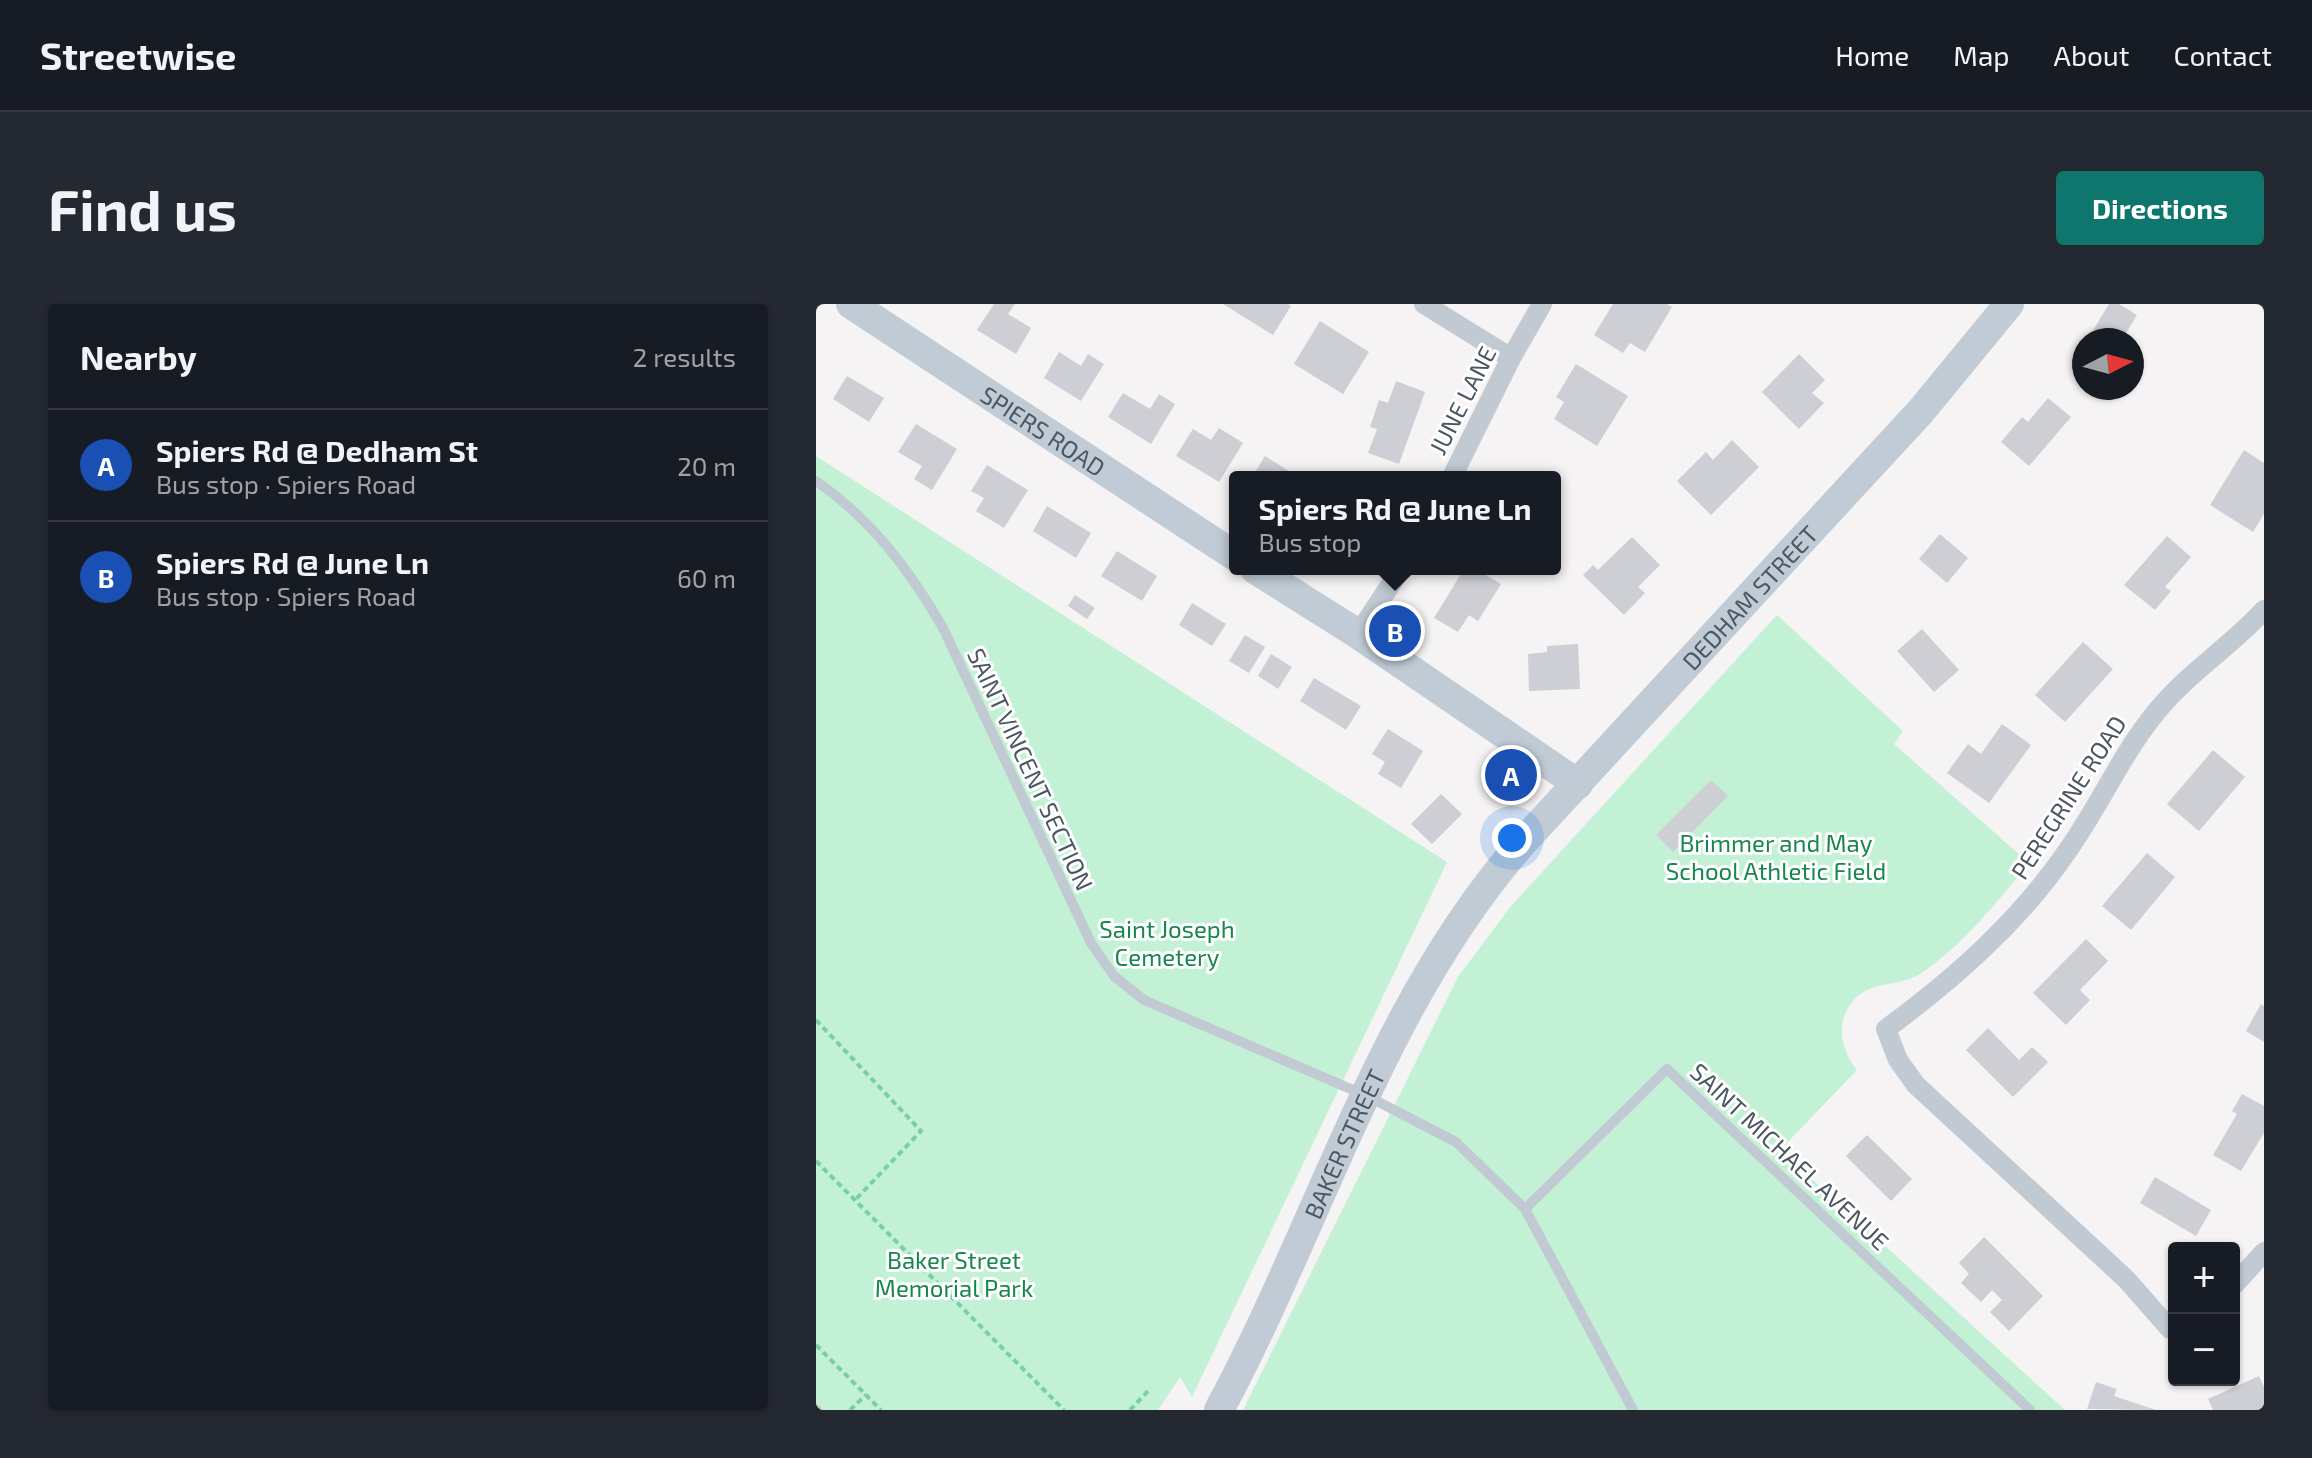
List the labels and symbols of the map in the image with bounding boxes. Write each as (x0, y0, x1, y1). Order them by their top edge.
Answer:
north arrow (2072, 328, 2144, 400)
street label: JUNE LANE (1422, 341, 1502, 459)
street label: SPIERS ROAD (976, 379, 1111, 481)
street label: DEDHAM STREET (1676, 519, 1823, 675)
pin: B (1369, 601, 1421, 661)
street label: SAINT VINCENT SECTION (962, 643, 1100, 895)
street label: PEREGRINE ROAD (2004, 710, 2132, 884)
pin: A (1485, 745, 1537, 805)
your location (1492, 818, 1532, 858)
park label: Brimmer and May School Athletic Field (1666, 828, 1886, 885)
park label: Saint Joseph Cemetery (1099, 914, 1235, 971)
street label: SAINT MICHAEL AVENUE (1685, 1056, 1895, 1256)
street label: BAKER STREET (1297, 1064, 1390, 1223)
park label: Baker Street Memorial Park (875, 1245, 1033, 1302)

